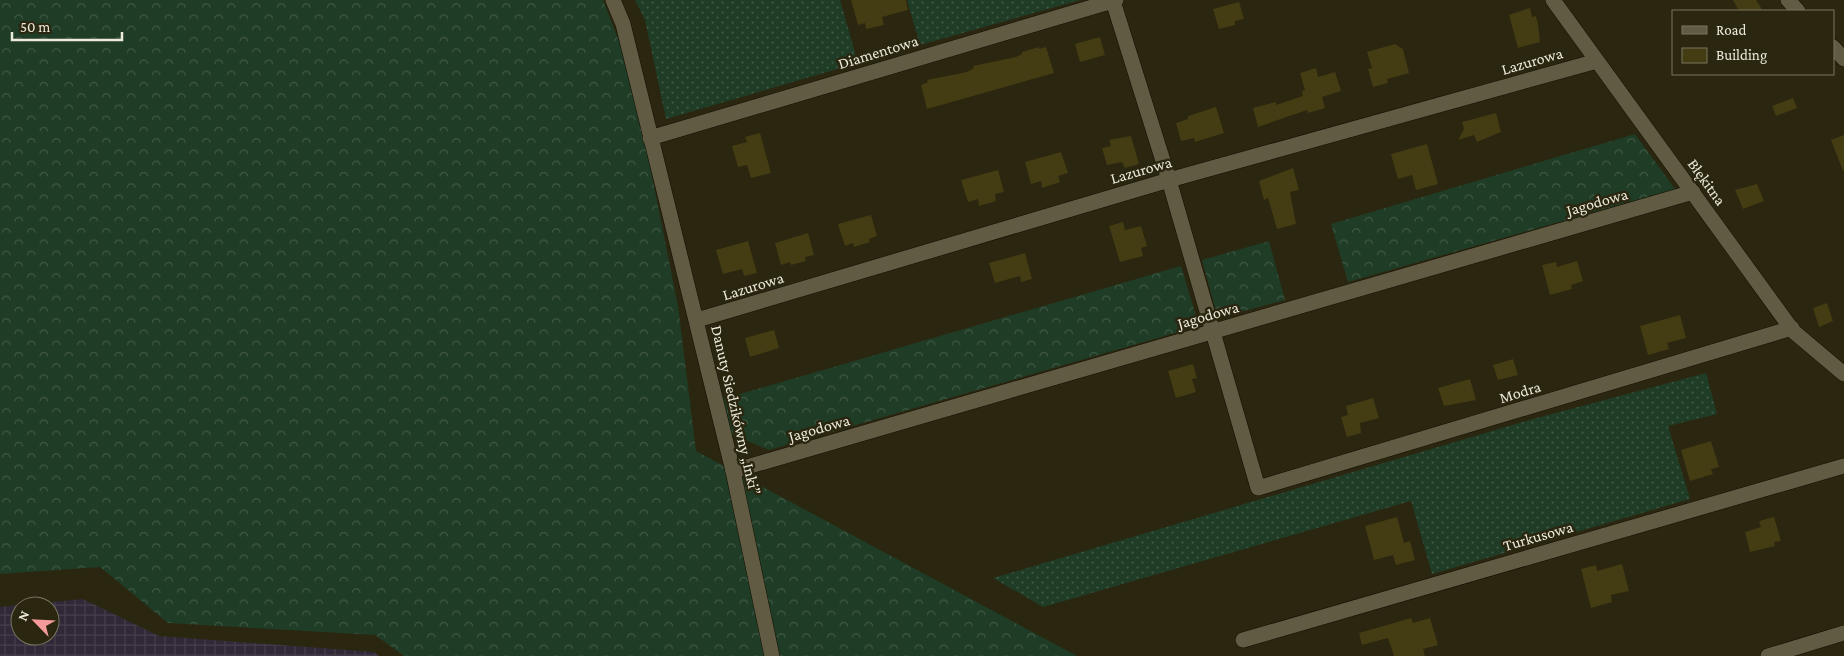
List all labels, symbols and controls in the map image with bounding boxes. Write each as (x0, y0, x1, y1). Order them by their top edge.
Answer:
scale bar (12, 10, 122, 42)
legend (1672, 10, 1834, 75)
text: 50 m (20, 19, 50, 35)
text: Road (1716, 22, 1747, 38)
street label: Diamentowa (836, 32, 921, 72)
street label: Lazurowa (1499, 44, 1565, 78)
text: Building (1716, 47, 1767, 64)
street label: Lazurowa (1108, 153, 1174, 187)
street label: Błękitna (1684, 156, 1730, 210)
street label: Jagodowa (1562, 185, 1631, 220)
street label: Lazurowa (720, 268, 786, 303)
street label: Jagodowa (1173, 298, 1242, 333)
street label: Danuty Siedzikówny „Inki” (707, 324, 764, 497)
street label: Modra (1497, 377, 1543, 406)
street label: Jagodowa (784, 411, 853, 446)
street label: Turkusowa (1501, 518, 1576, 554)
north arrow (10, 596, 60, 646)
text: N (14, 608, 33, 623)

